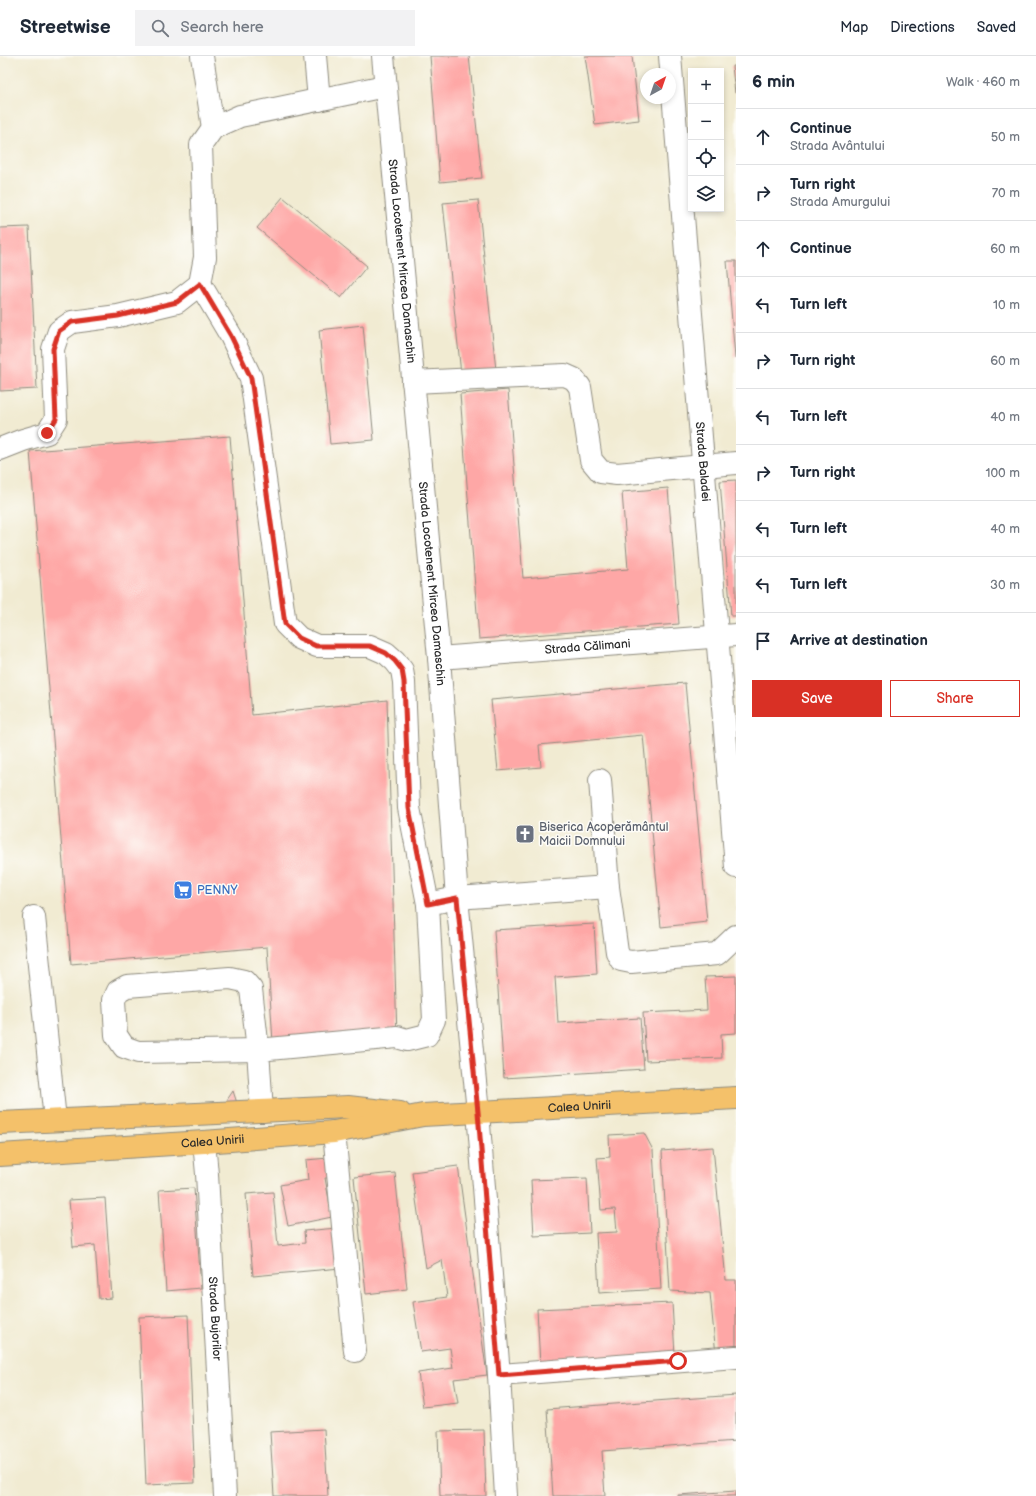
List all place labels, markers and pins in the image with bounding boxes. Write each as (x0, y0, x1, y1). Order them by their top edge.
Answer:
place label: Biserica Acoperământul Maicii Domnului (539, 820, 668, 849)
church icon: Biserica Acoperământul Maicii Domnului (514, 823, 536, 845)
supermarket icon: PENNY (172, 879, 194, 901)
place label: PENNY (197, 883, 239, 898)

